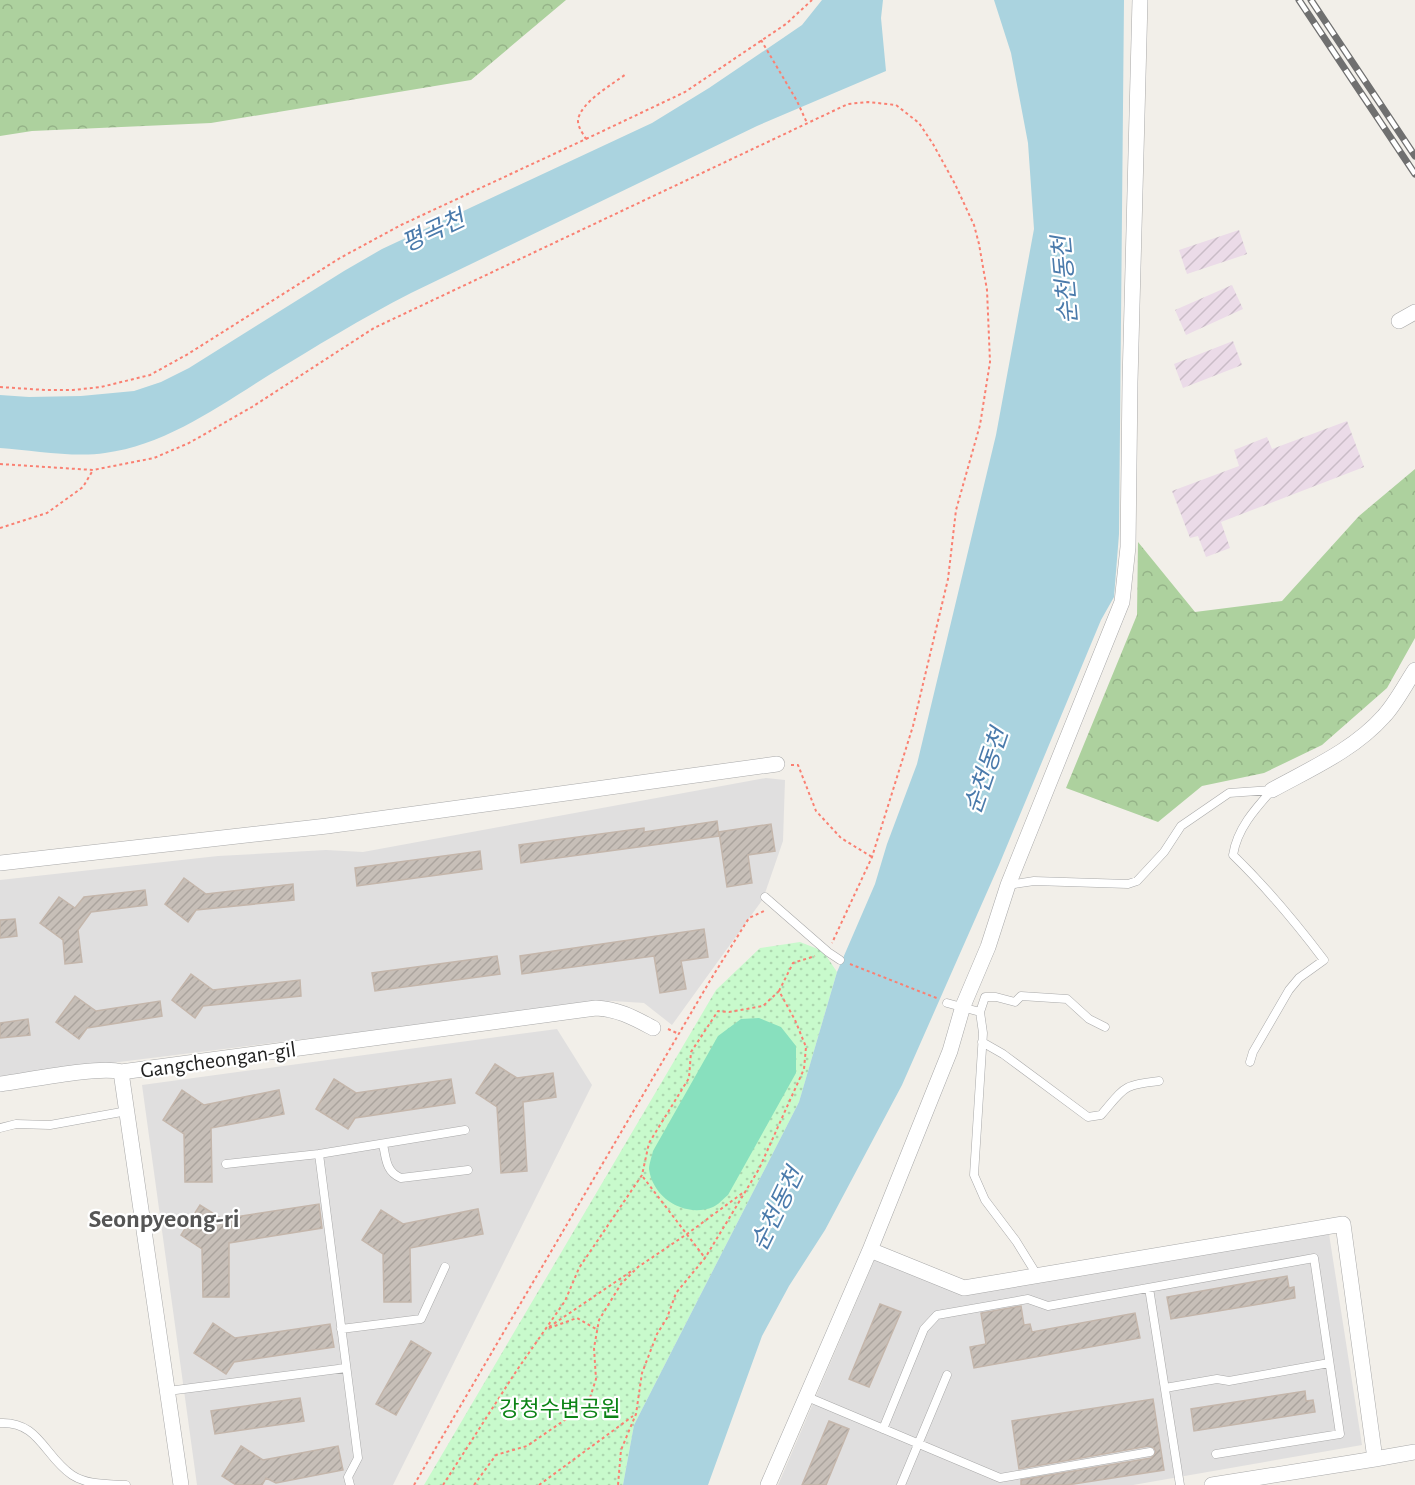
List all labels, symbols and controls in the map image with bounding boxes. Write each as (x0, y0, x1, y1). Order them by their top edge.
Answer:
water label: 평곡천 (398, 205, 471, 257)
water label: 순천동천 (1049, 232, 1082, 325)
water label: 순천동천 (960, 723, 1014, 817)
street label: Gangcheongan-gil (139, 1038, 297, 1082)
water label: 순천동천 (747, 1161, 809, 1254)
district label: Seonpyeong-ri (88, 1206, 240, 1232)
park label: 강청수변공원 (499, 1397, 621, 1420)

